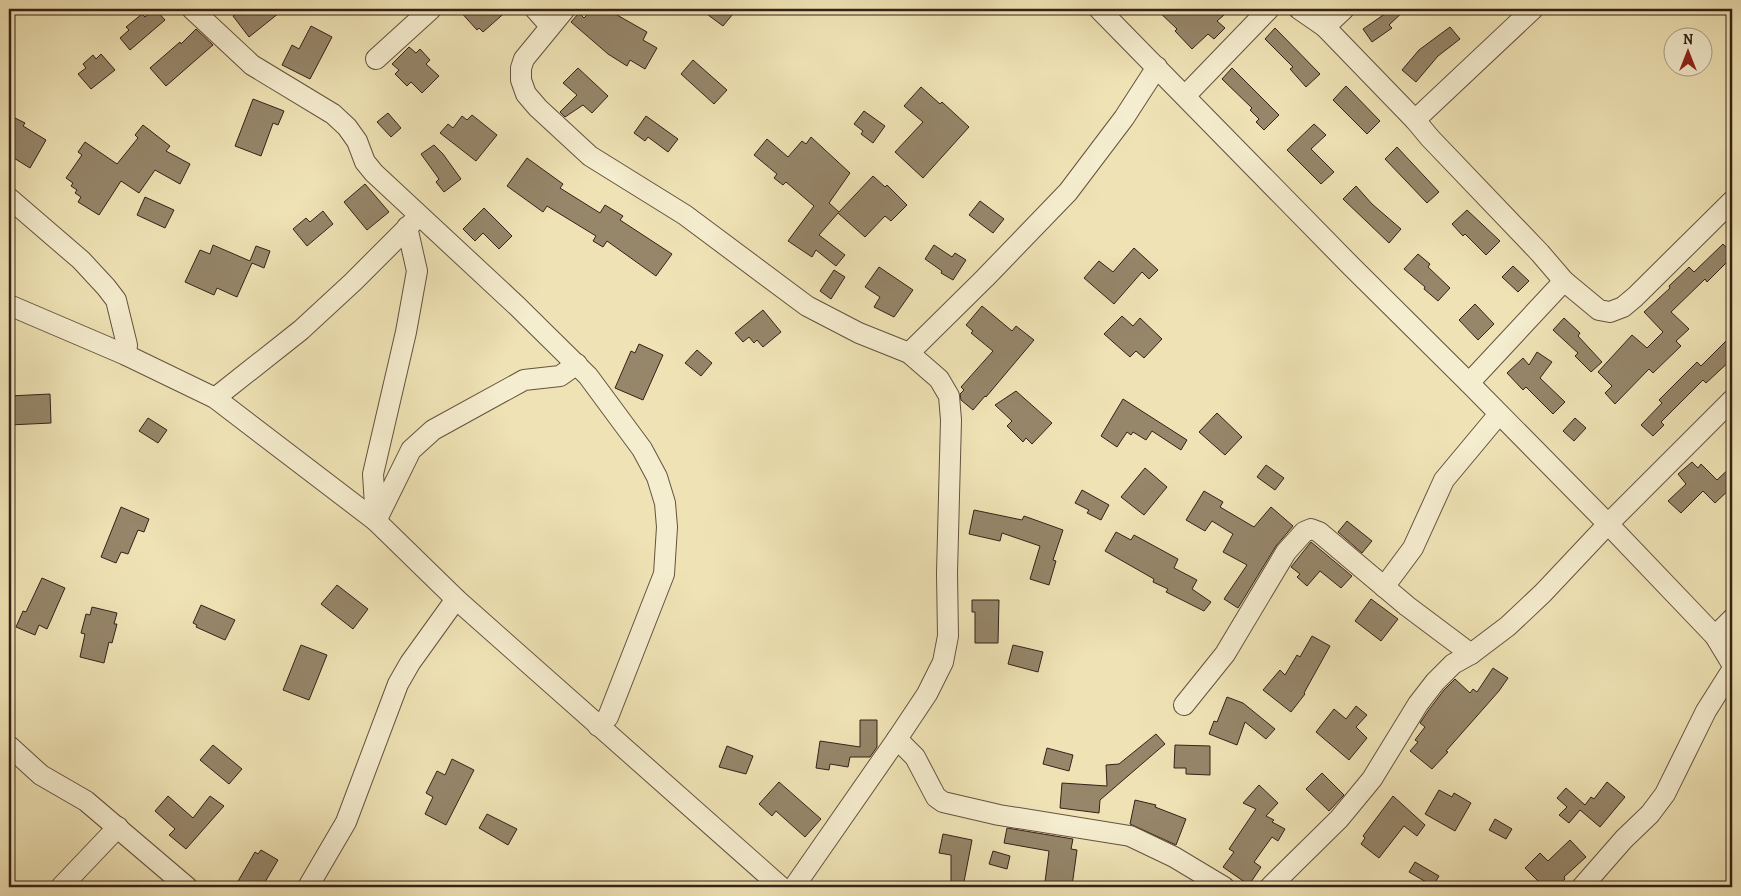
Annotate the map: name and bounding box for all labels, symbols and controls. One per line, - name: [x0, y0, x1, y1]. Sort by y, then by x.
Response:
- north arrow: [1664, 28, 1714, 78]
- text: N: [1683, 30, 1693, 49]

